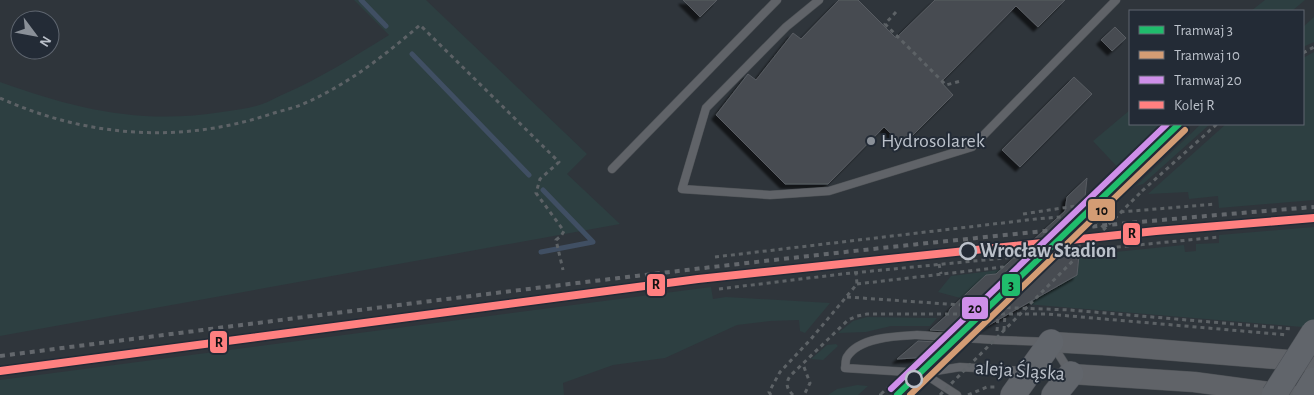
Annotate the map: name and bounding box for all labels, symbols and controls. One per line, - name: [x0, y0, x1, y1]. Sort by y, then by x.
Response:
- north arrow: [10, 10, 60, 60]
- legend: [1129, 10, 1304, 125]
- text: Tramwaj 3: [1174, 23, 1233, 38]
- text: N: [37, 34, 54, 49]
- text: Tramwaj 10: [1174, 48, 1240, 63]
- text: Tramwaj 20: [1174, 73, 1242, 88]
- text: Kolej R: [1174, 98, 1215, 113]
- place label: Hydrosolarek: [881, 131, 985, 151]
- marker: Hydrosolarek: [865, 135, 877, 147]
- line badge: 10: [1087, 198, 1116, 222]
- text: 10: [1096, 204, 1108, 218]
- line badge: R: [1122, 222, 1141, 246]
- text: R: [1128, 227, 1136, 241]
- place label: Wrocław Stadion: [980, 241, 1116, 261]
- marker: Wrocław Stadion: [959, 242, 977, 260]
- line badge: R: [646, 273, 666, 297]
- line badge: 3: [1001, 273, 1021, 297]
- text: R: [652, 278, 660, 292]
- text: 3: [1008, 279, 1014, 293]
- line badge: 20: [961, 296, 989, 320]
- text: 20: [968, 302, 982, 316]
- line badge: R: [209, 330, 228, 354]
- text: R: [215, 336, 223, 350]
- street label: aleja Śląska: [974, 357, 1066, 384]
- unlabelled marker: [905, 370, 923, 388]

